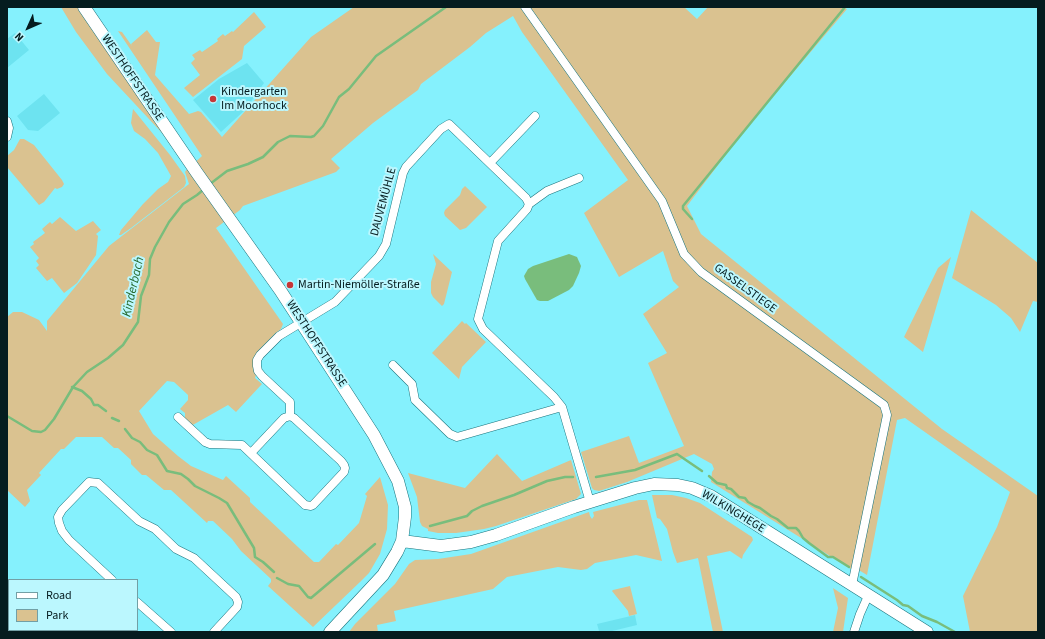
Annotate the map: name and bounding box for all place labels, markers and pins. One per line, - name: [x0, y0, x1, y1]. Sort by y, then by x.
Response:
- place label: Kindergarten Im Moorhock: [221, 85, 287, 113]
- marker: Kindergarten Im Moorhock: [208, 94, 218, 104]
- place label: Martin-Niemöller-Straße: [298, 278, 420, 292]
- marker: Martin-Niemöller-Straße: [285, 280, 295, 290]

